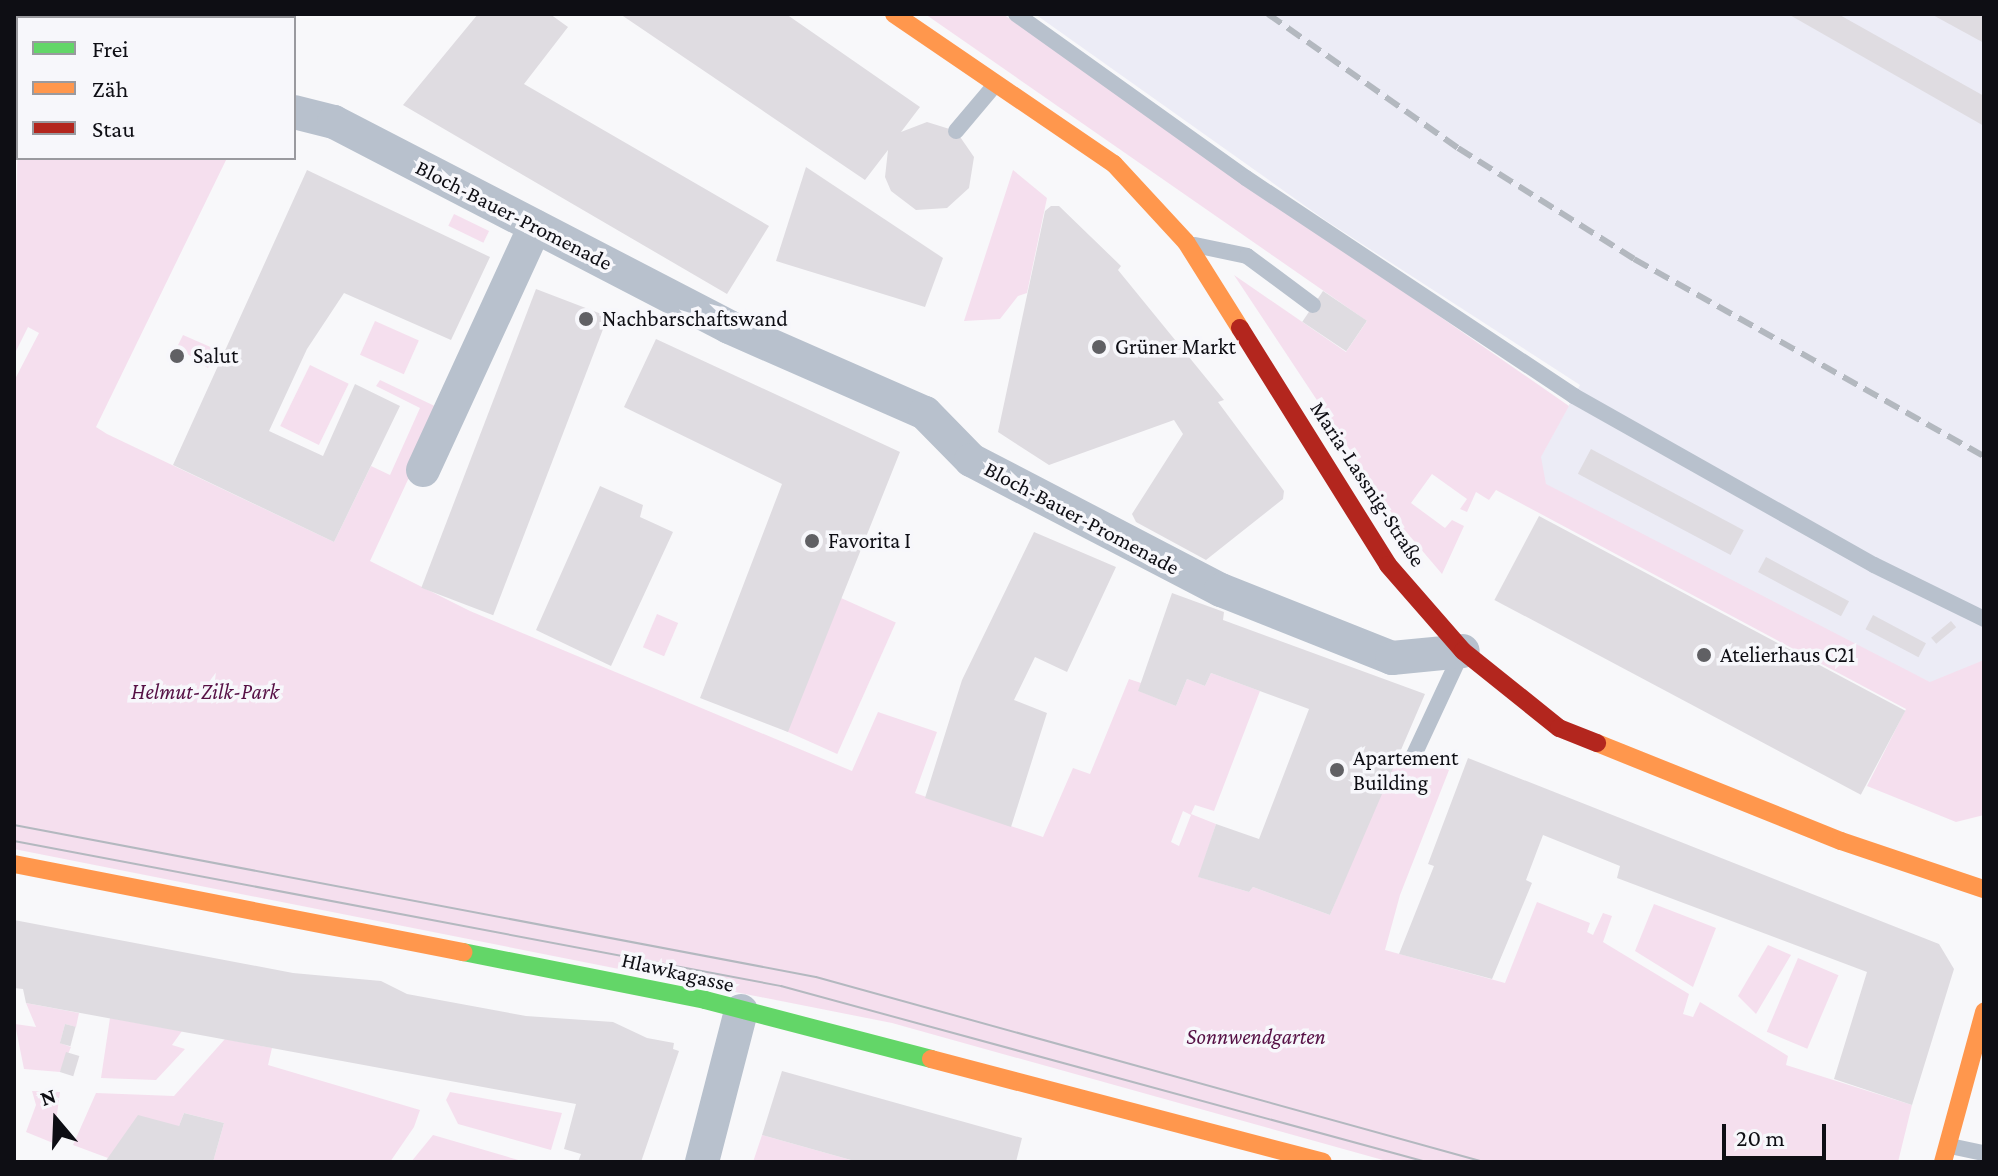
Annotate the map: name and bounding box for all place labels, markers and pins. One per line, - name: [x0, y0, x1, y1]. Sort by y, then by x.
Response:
- place label: Nachbarschaftswand: [602, 306, 788, 332]
- marker: Nachbarschaftswand: [577, 310, 595, 328]
- place label: Grüner Markt: [1115, 334, 1236, 360]
- marker: Grüner Markt: [1090, 338, 1108, 356]
- place label: Salut: [193, 343, 238, 369]
- marker: Salut: [168, 347, 186, 365]
- place label: Favorita I: [828, 528, 911, 554]
- marker: Favorita I: [803, 532, 821, 550]
- place label: Atelierhaus C21: [1720, 642, 1855, 668]
- marker: Atelierhaus C21: [1695, 646, 1713, 664]
- place label: Apartement Building: [1353, 744, 1458, 796]
- marker: Apartement Building: [1328, 761, 1346, 779]

